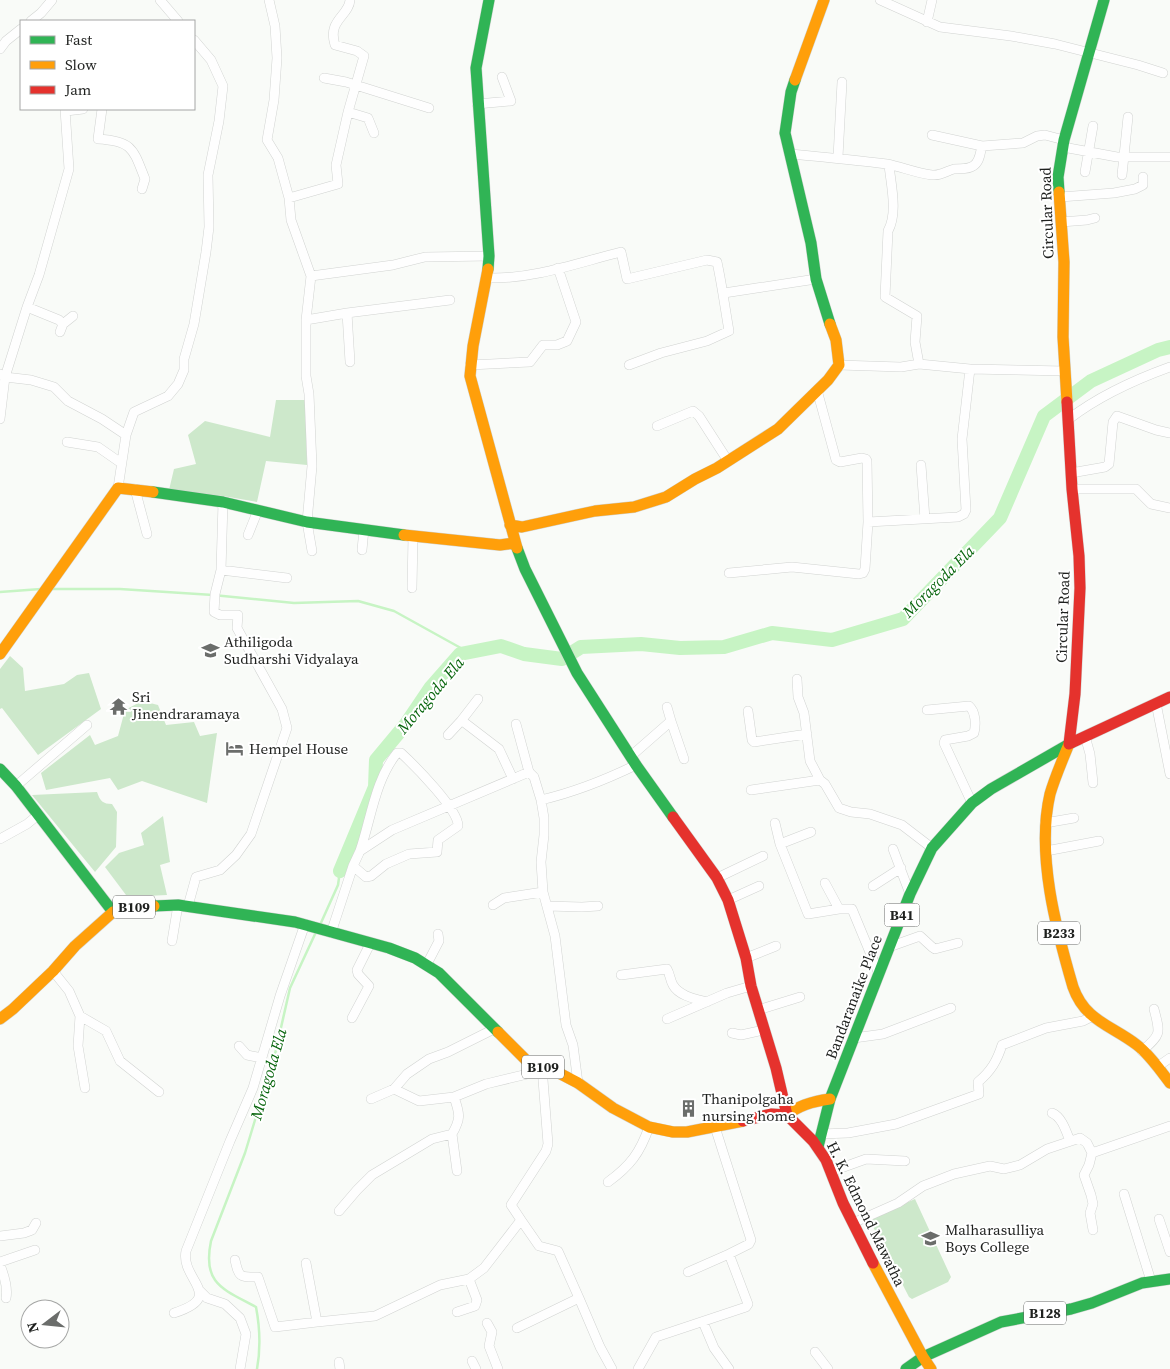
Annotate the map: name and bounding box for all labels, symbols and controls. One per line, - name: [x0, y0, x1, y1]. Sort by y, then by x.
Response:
- legend: [20, 20, 195, 110]
- text: Fast: [65, 29, 92, 50]
- text: Slow: [65, 54, 97, 75]
- text: Jam: [64, 79, 92, 100]
- street label: Circular Road: [1034, 166, 1059, 259]
- water label: Moragoda Ela: [896, 540, 979, 623]
- street label: Circular Road: [1050, 570, 1075, 663]
- place label: Athiligoda Sudharshi Vidyalaya: [224, 631, 359, 669]
- school or university icon: Athiligoda Sudharshi Vidyalaya: [200, 641, 220, 661]
- water label: Moragoda Ela: [391, 651, 469, 739]
- place label: Sri Jinendraramaya: [131, 686, 240, 724]
- temple icon: Sri Jinendraramaya: [108, 696, 128, 716]
- place label: Hempel House: [249, 738, 349, 759]
- hotel icon: Hempel House: [225, 739, 245, 759]
- road number: B109: [113, 896, 155, 919]
- road number: B41: [884, 904, 920, 926]
- road number: B233: [1038, 921, 1080, 944]
- street label: Bandaranaike Place: [820, 931, 887, 1062]
- water label: Moragoda Ela: [244, 1025, 292, 1123]
- road number: B109: [522, 1056, 564, 1078]
- place label: Thanipolgaha nursing home: [702, 1088, 796, 1126]
- building icon: Thanipolgaha nursing home: [678, 1098, 698, 1118]
- street label: H. K. Edmond Mawatha: [822, 1138, 911, 1290]
- place label: Malharasulliya Boys College: [945, 1219, 1045, 1257]
- school or university icon: Malharasulliya Boys College: [921, 1229, 941, 1249]
- north arrow: [20, 1299, 70, 1349]
- road number: B128: [1024, 1302, 1066, 1325]
- text: N: [21, 1320, 44, 1335]

